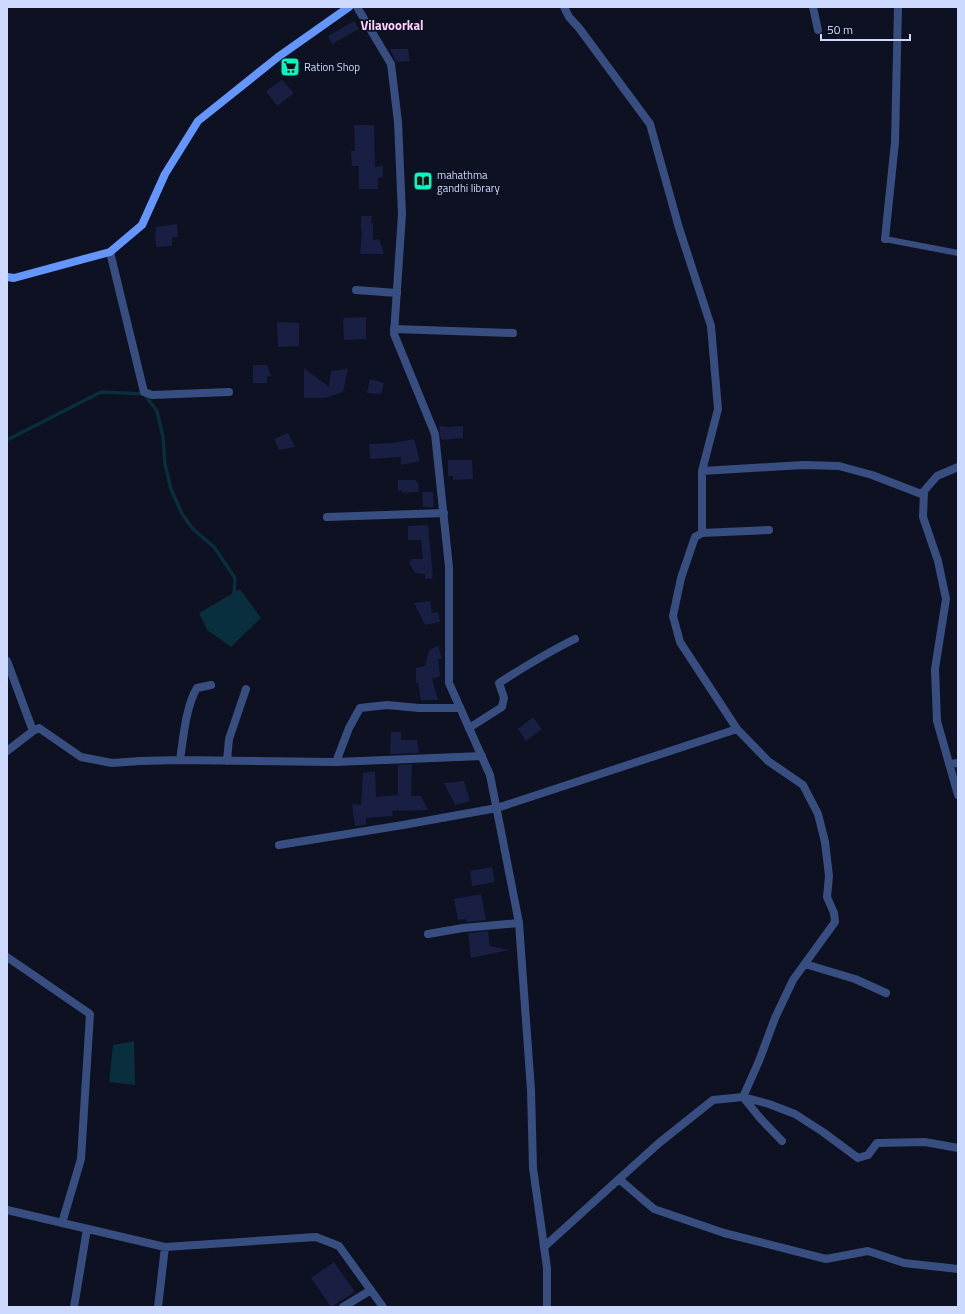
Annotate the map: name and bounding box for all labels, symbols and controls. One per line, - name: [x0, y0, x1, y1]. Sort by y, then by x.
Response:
- district label: Vilavoorkal: [360, 15, 424, 35]
- scale bar: [821, 16, 910, 42]
- text: 50 m: [827, 20, 853, 39]
- supermarket icon: Ration Shop: [279, 56, 301, 78]
- place label: Ration Shop: [304, 59, 360, 75]
- place label: mahathma gandhi library: [437, 167, 500, 196]
- library icon: mahathma gandhi library: [412, 170, 434, 192]

